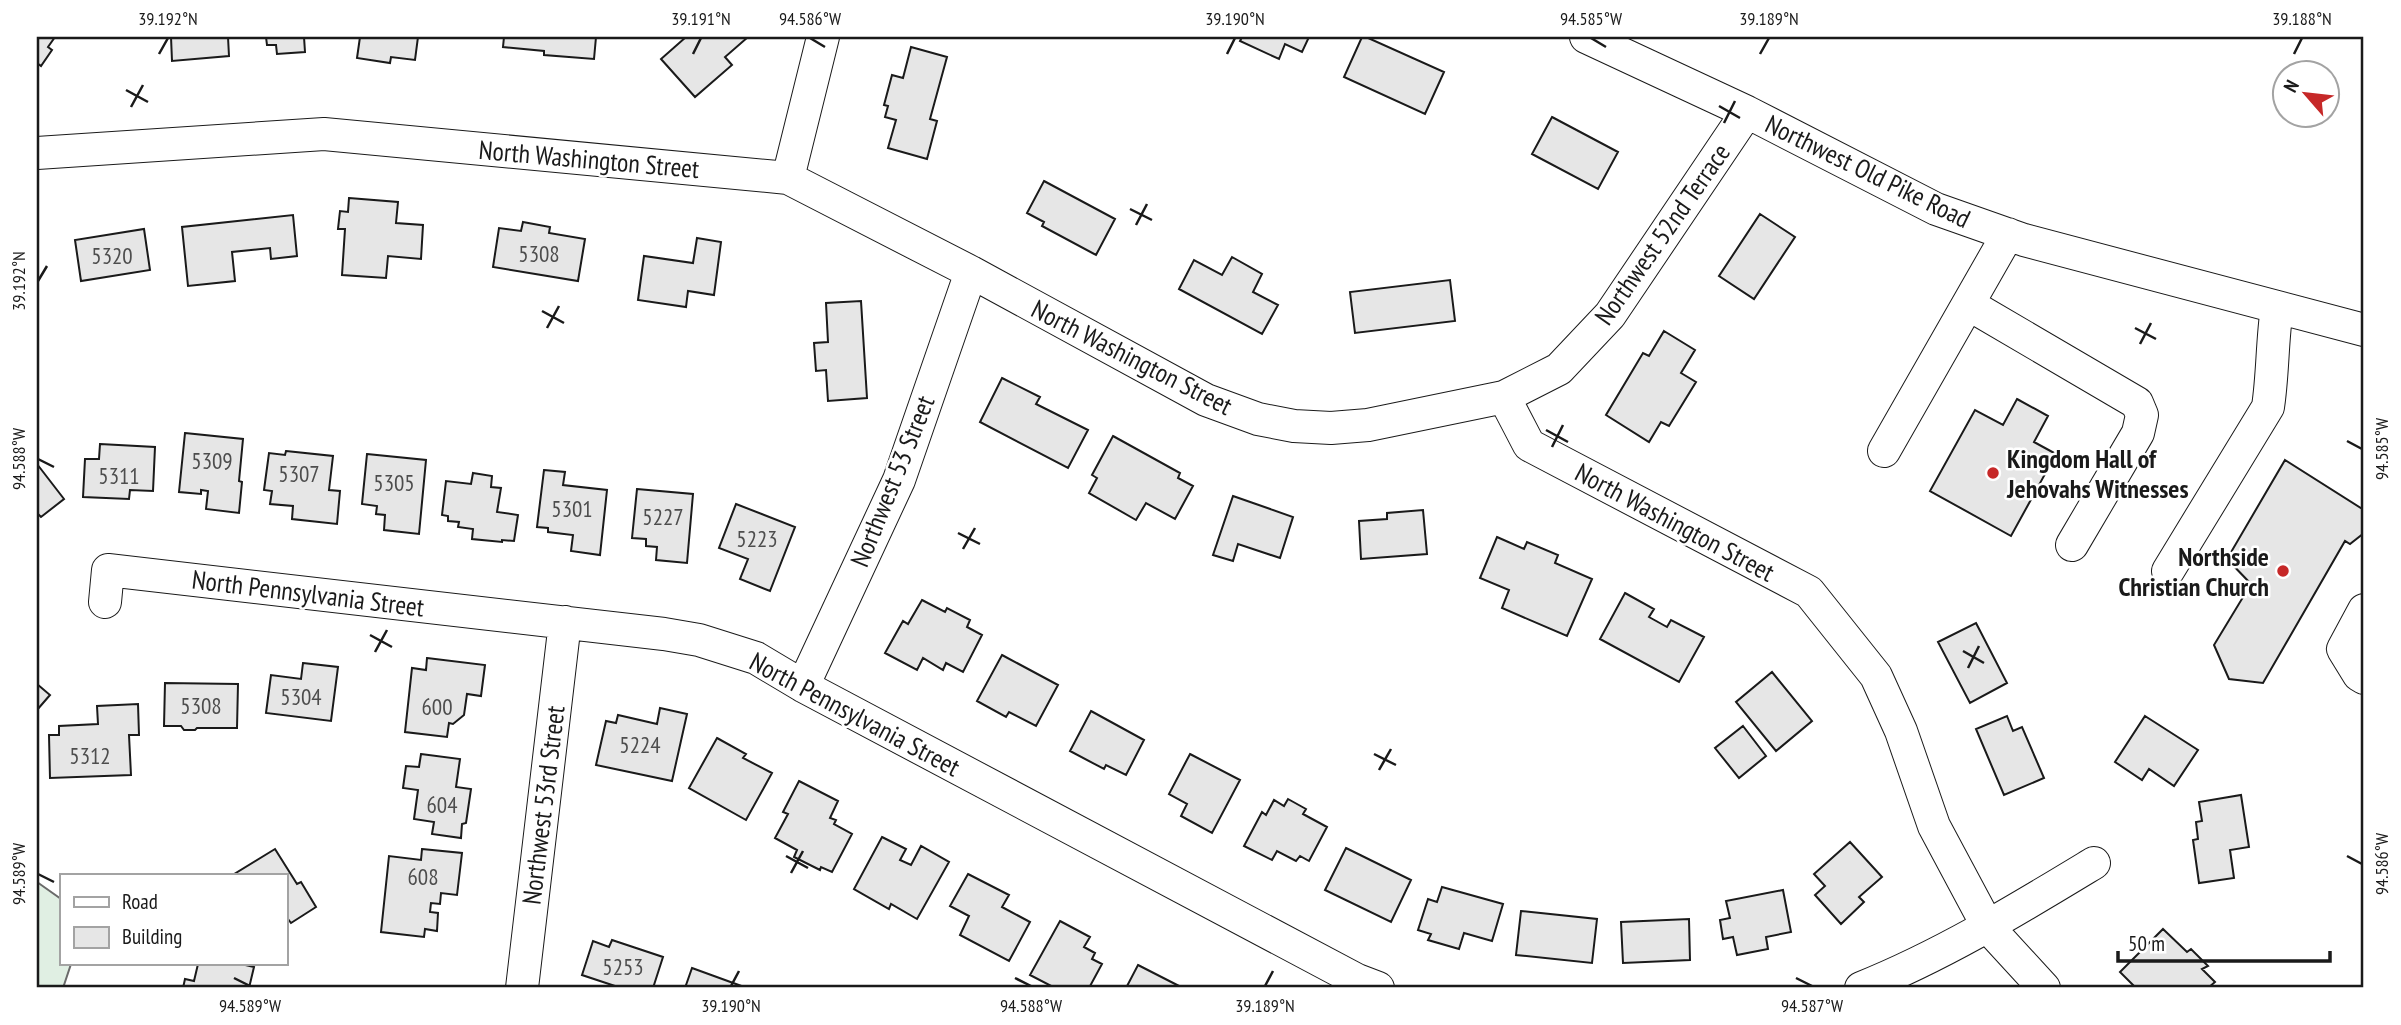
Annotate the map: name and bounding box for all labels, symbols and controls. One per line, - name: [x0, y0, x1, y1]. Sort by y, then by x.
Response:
- text: 39.192°N: [138, 7, 198, 30]
- text: 39.191°N: [671, 7, 731, 30]
- text: 94.586°W: [779, 7, 841, 30]
- text: 39.190°N: [1205, 7, 1265, 30]
- text: 94.585°W: [1560, 7, 1622, 30]
- text: 39.189°N: [1739, 7, 1799, 30]
- text: 39.188°N: [2272, 7, 2332, 30]
- north arrow: [2272, 60, 2342, 130]
- text: N: [2278, 76, 2304, 96]
- street label: Northwest Old Pike Road: [1760, 107, 1976, 235]
- street label: North Washington Street: [477, 133, 701, 185]
- street label: Northwest 52nd Terrace: [1587, 137, 1737, 331]
- house number: 5308: [518, 239, 560, 268]
- house number: 5320: [91, 241, 133, 270]
- text: 39.192°N: [7, 251, 30, 311]
- street label: North Washington Street: [1026, 292, 1238, 422]
- street label: Northwest 53 Street: [843, 391, 941, 571]
- text: 94.585°W: [2370, 418, 2393, 480]
- text: 94.588°W: [7, 428, 30, 490]
- place label: Kingdom Hall of Jehovahs Witnesses: [2006, 442, 2189, 505]
- house number: 5309: [191, 446, 233, 475]
- street label: North Washington Street: [1570, 456, 1780, 588]
- house number: 5307: [278, 459, 320, 488]
- house number: 5311: [98, 461, 140, 490]
- marker: Kingdom Hall of Jehovahs Witnesses: [1985, 465, 2001, 481]
- house number: 5305: [373, 468, 415, 497]
- house number: 5301: [551, 494, 593, 523]
- house number: 5227: [642, 502, 684, 531]
- house number: 5223: [736, 524, 778, 553]
- place label: Northside Christian Church: [2118, 540, 2269, 603]
- street label: North Pennsylvania Street: [190, 562, 426, 624]
- marker: Northside Christian Church: [2275, 563, 2291, 579]
- street label: North Pennsylvania Street: [744, 645, 966, 783]
- house number: 5304: [280, 682, 322, 711]
- house number: 5308: [180, 691, 222, 720]
- house number: 600: [421, 692, 453, 721]
- street label: Northwest 53rd Street: [514, 704, 572, 906]
- house number: 5224: [619, 730, 661, 759]
- house number: 5312: [69, 741, 111, 770]
- house number: 604: [426, 790, 458, 819]
- text: 94.586°W: [2370, 833, 2393, 895]
- text: 94.589°W: [7, 843, 30, 905]
- house number: 608: [407, 862, 439, 891]
- legend: [60, 874, 287, 965]
- text: Road: [122, 888, 158, 915]
- scale bar: [2118, 920, 2329, 964]
- text: Building: [122, 923, 182, 950]
- text: 50 m: [2128, 930, 2165, 957]
- house number: 5253: [602, 952, 644, 981]
- text: 94.589°W: [219, 994, 281, 1017]
- text: 39.190°N: [701, 994, 761, 1017]
- text: 94.588°W: [1000, 994, 1062, 1017]
- text: 39.189°N: [1235, 994, 1295, 1017]
- text: 94.587°W: [1781, 994, 1843, 1017]

